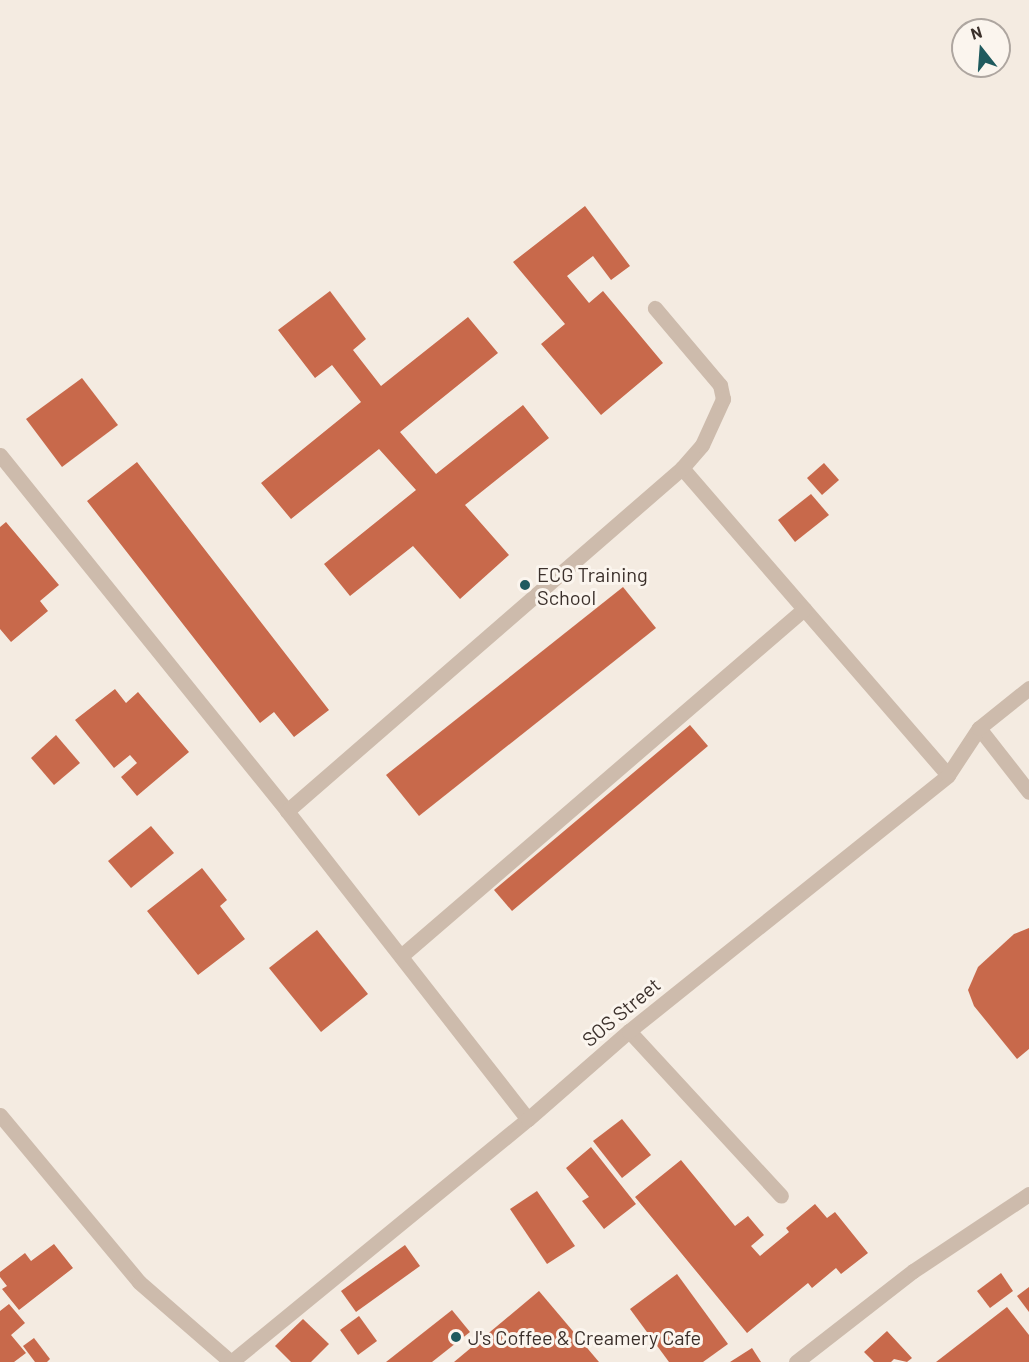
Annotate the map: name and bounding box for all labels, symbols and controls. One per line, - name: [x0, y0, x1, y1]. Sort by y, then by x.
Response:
- north arrow: [951, 18, 1011, 78]
- text: N: [968, 22, 984, 43]
- place label: ECG Training School: [537, 562, 648, 609]
- marker: ECG Training School: [518, 578, 532, 592]
- street label: SOS Street: [577, 972, 665, 1052]
- place label: J's Coffee & Creamery Cafe: [468, 1325, 701, 1349]
- marker: J's Coffee & Creamery Cafe: [449, 1330, 463, 1344]

